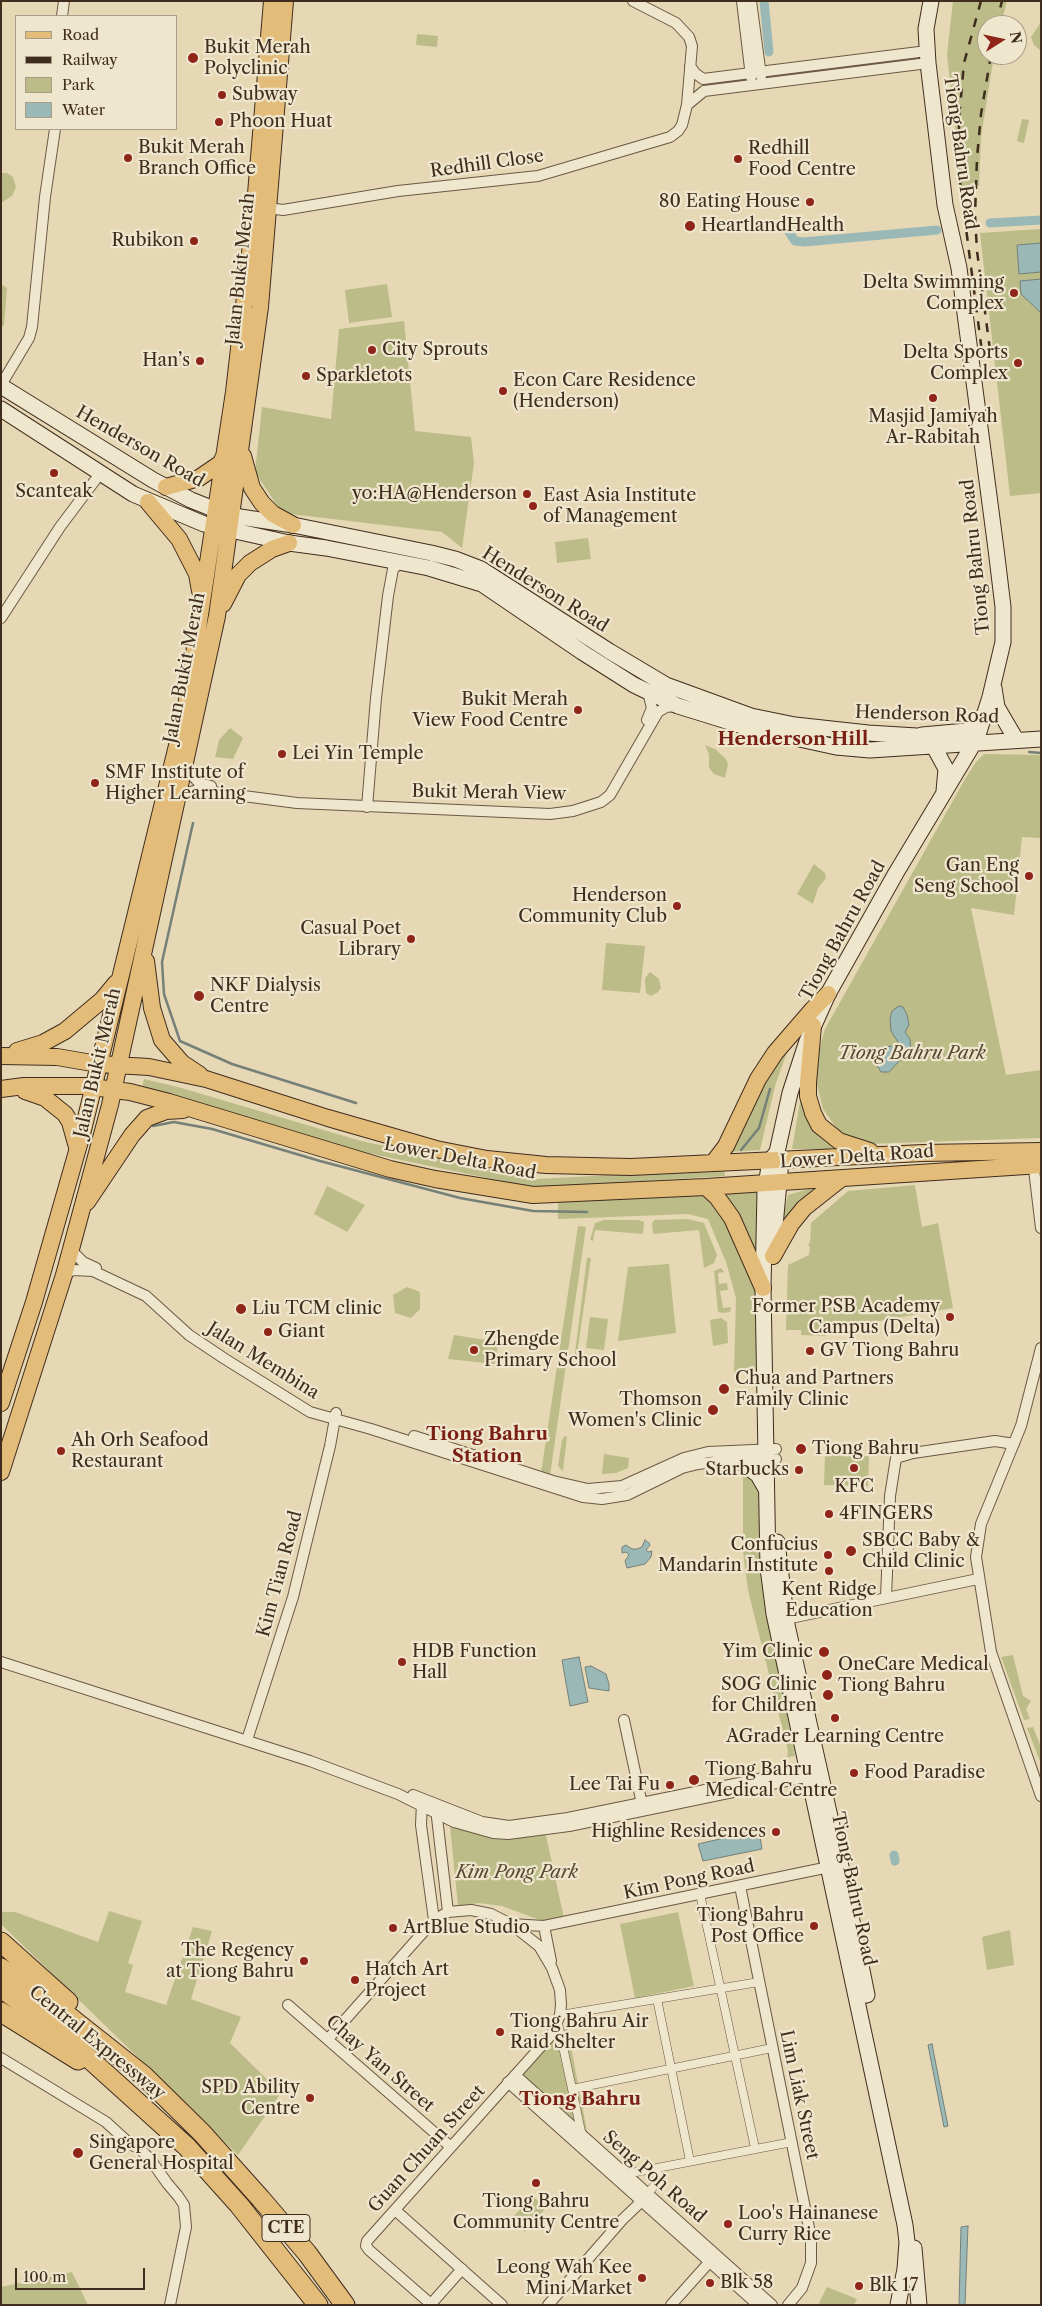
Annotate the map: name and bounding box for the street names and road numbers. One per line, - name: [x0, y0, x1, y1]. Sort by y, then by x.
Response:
- street label: Tiong Bahru Road: [938, 73, 982, 231]
- street label: Redhill Close: [429, 145, 545, 183]
- street label: Jalan Bukit Merah: [222, 192, 260, 346]
- street label: Henderson Road: [72, 402, 208, 492]
- street label: Tiong Bahru Road: [957, 478, 995, 636]
- street label: Henderson Road: [478, 543, 612, 637]
- street label: Jalan Bukit Merah: [160, 591, 210, 745]
- street label: Henderson Road: [854, 702, 1000, 728]
- street label: Bukit Merah View: [411, 781, 567, 805]
- street label: Tiong Bahru Road: [796, 857, 890, 1005]
- street label: Jalan Bukit Merah: [70, 986, 126, 1140]
- street label: Lower Delta Road: [382, 1134, 538, 1184]
- street label: Lower Delta Road: [779, 1141, 935, 1173]
- street label: Jalan Membina: [203, 1318, 323, 1404]
- street label: Kim Tian Road: [253, 1509, 307, 1639]
- street label: Tiong Bahru Road: [826, 1810, 880, 1968]
- street label: Kim Pong Road: [621, 1856, 757, 1904]
- street label: Central Expressway: [24, 1981, 170, 2105]
- street label: Chay Yan Street: [321, 2011, 439, 2117]
- street label: Lim Liak Street: [775, 2028, 823, 2162]
- street label: Guan Chuan Street: [364, 2081, 490, 2217]
- street label: Seng Poh Road: [598, 2126, 710, 2228]
- road number: CTE: [262, 2214, 310, 2242]

